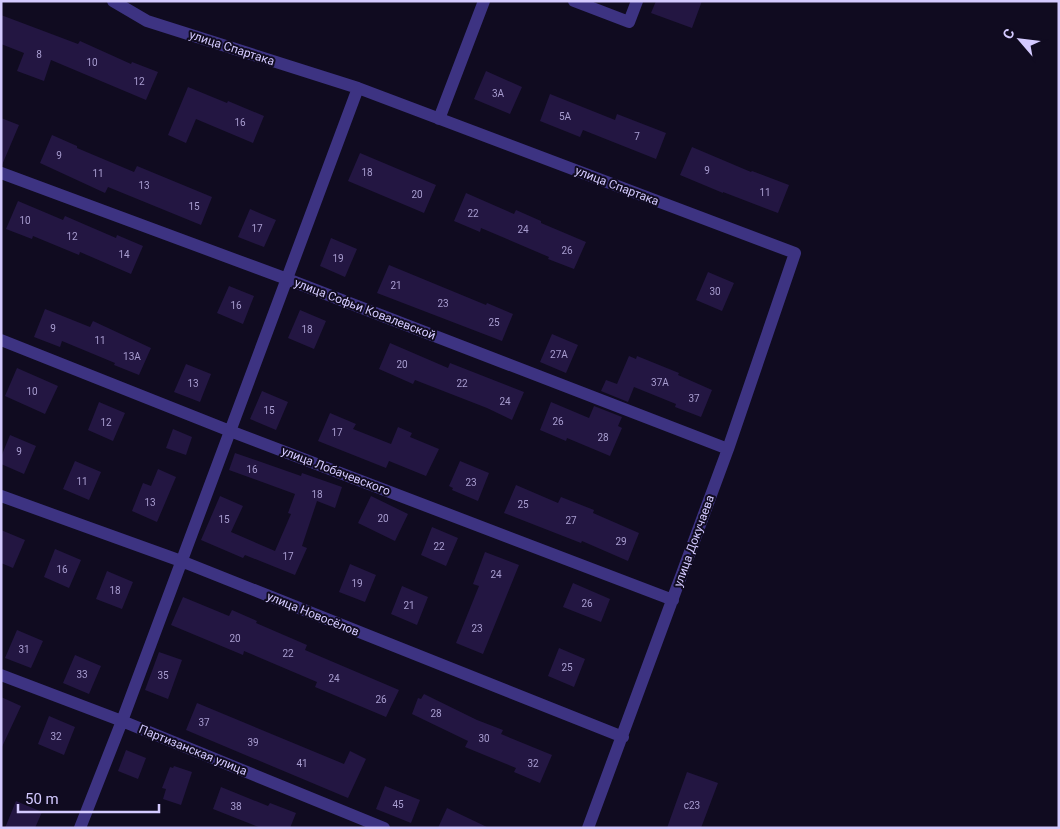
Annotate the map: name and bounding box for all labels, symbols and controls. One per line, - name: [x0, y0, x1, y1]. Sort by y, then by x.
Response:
- north arrow: [995, 15, 1045, 65]
- text: С: [999, 26, 1018, 42]
- street label: улица Спартака: [188, 28, 276, 68]
- house number: 8: [36, 49, 42, 60]
- house number: 10: [86, 57, 98, 68]
- house number: 12: [133, 76, 145, 87]
- house number: 3А: [492, 88, 505, 99]
- house number: 5А: [559, 111, 572, 122]
- house number: 16: [234, 117, 246, 128]
- house number: 7: [634, 131, 640, 142]
- house number: 9: [56, 150, 62, 161]
- street label: улица Спартака: [573, 164, 661, 208]
- house number: 9: [704, 165, 710, 176]
- house number: 18: [361, 167, 373, 178]
- house number: 11: [92, 168, 104, 179]
- house number: 13: [138, 180, 150, 191]
- house number: 11: [759, 187, 771, 198]
- house number: 20: [411, 189, 423, 200]
- house number: 15: [188, 201, 200, 212]
- house number: 22: [467, 208, 479, 219]
- house number: 10: [19, 215, 31, 226]
- house number: 17: [251, 223, 263, 234]
- house number: 24: [517, 224, 529, 235]
- house number: 12: [66, 231, 78, 242]
- house number: 26: [561, 245, 573, 256]
- house number: 14: [118, 249, 130, 260]
- house number: 19: [332, 253, 344, 264]
- street label: улица Софьи Ковалевской: [292, 276, 438, 342]
- house number: 21: [390, 280, 402, 291]
- house number: 30: [709, 286, 721, 297]
- house number: 23: [437, 298, 449, 309]
- house number: 16: [230, 300, 242, 311]
- house number: 25: [488, 317, 500, 328]
- house number: 9: [50, 323, 56, 334]
- house number: 18: [301, 324, 313, 335]
- house number: 11: [94, 335, 106, 346]
- house number: 27А: [550, 349, 568, 360]
- house number: 13А: [123, 351, 141, 362]
- house number: 20: [396, 359, 408, 370]
- house number: 37А: [651, 377, 669, 388]
- house number: 13: [187, 378, 199, 389]
- house number: 22: [456, 378, 468, 389]
- house number: 10: [26, 386, 38, 397]
- house number: 37: [688, 393, 700, 404]
- house number: 24: [499, 396, 511, 407]
- house number: 15: [263, 405, 275, 416]
- house number: 26: [552, 416, 564, 427]
- house number: 12: [100, 417, 112, 428]
- house number: 17: [331, 427, 343, 438]
- house number: 28: [597, 432, 609, 443]
- street label: улица Лобачевского: [280, 444, 393, 498]
- house number: 9: [16, 446, 22, 457]
- house number: 16: [246, 464, 258, 475]
- house number: 11: [76, 476, 88, 487]
- house number: 23: [465, 477, 477, 488]
- house number: 18: [311, 489, 323, 500]
- street label: улица Докучаева: [671, 493, 717, 589]
- house number: 13: [144, 497, 156, 508]
- house number: 25: [517, 499, 529, 510]
- house number: 20: [377, 513, 389, 524]
- house number: 15: [218, 514, 230, 525]
- house number: 27: [565, 515, 577, 526]
- house number: 29: [615, 536, 627, 547]
- house number: 22: [433, 541, 445, 552]
- house number: 17: [282, 551, 294, 562]
- house number: 16: [56, 564, 68, 575]
- house number: 24: [490, 569, 502, 580]
- house number: 19: [351, 578, 363, 589]
- house number: 18: [109, 585, 121, 596]
- street label: улица Новосёлов: [265, 589, 361, 639]
- house number: 26: [581, 598, 593, 609]
- house number: 21: [403, 600, 415, 611]
- house number: 23: [471, 623, 483, 634]
- house number: 20: [229, 633, 241, 644]
- house number: 31: [18, 644, 30, 655]
- house number: 22: [282, 648, 294, 659]
- house number: 25: [561, 662, 573, 673]
- house number: 33: [76, 669, 88, 680]
- house number: 35: [157, 670, 169, 681]
- house number: 24: [328, 673, 340, 684]
- house number: 26: [375, 694, 387, 705]
- house number: 28: [430, 708, 442, 719]
- house number: 37: [198, 717, 210, 728]
- street label: Партизанская улица: [137, 722, 249, 778]
- house number: 32: [50, 731, 62, 742]
- house number: 30: [478, 733, 490, 744]
- house number: 39: [247, 737, 259, 748]
- house number: 41: [296, 758, 308, 769]
- house number: 32: [527, 758, 539, 769]
- scale bar: [18, 782, 159, 814]
- text: 50 m: [25, 790, 59, 808]
- house number: 45: [392, 799, 404, 810]
- house number: с23: [684, 800, 700, 811]
- house number: 38: [230, 801, 242, 812]

